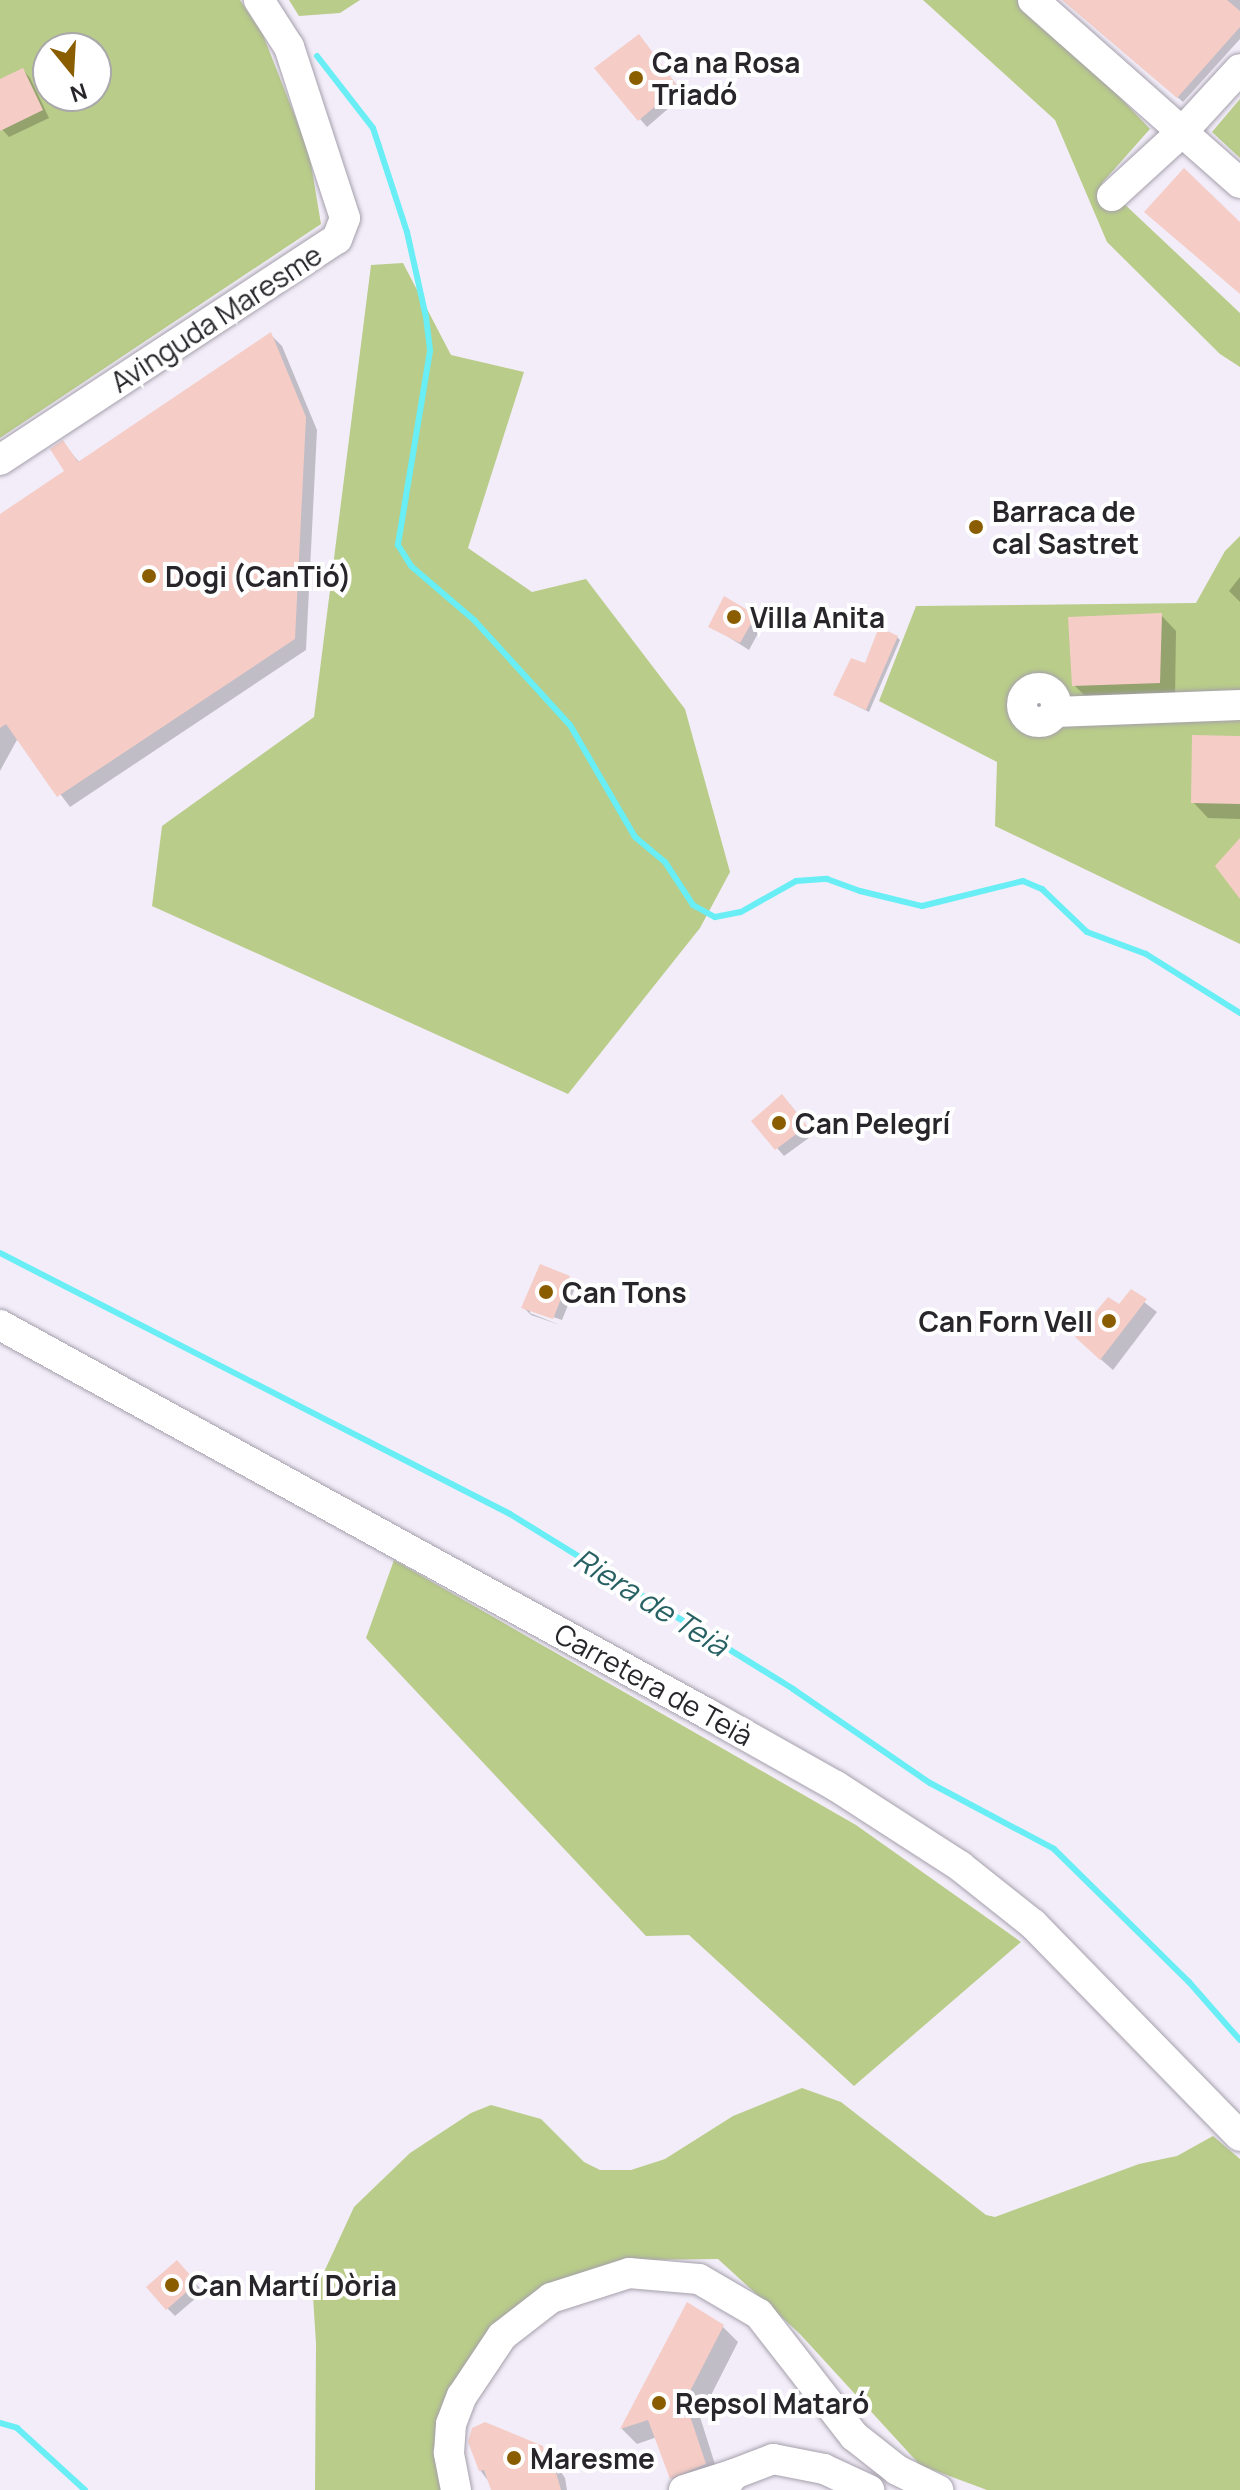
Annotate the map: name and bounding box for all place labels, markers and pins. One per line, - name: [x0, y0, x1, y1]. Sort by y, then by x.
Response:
- place label: Ca na Rosa Triadó: [652, 45, 800, 111]
- marker: Ca na Rosa Triadó: [627, 69, 645, 87]
- place label: Barraca de cal Sastret: [992, 494, 1139, 560]
- marker: Barraca de cal Sastret: [967, 518, 985, 536]
- place label: Dogi (CanTió): [165, 559, 351, 593]
- marker: Dogi (CanTió): [140, 567, 158, 585]
- place label: Villa Anita: [750, 600, 885, 634]
- marker: Villa Anita: [725, 608, 743, 626]
- place label: Can Pelegrí: [795, 1106, 950, 1140]
- marker: Can Pelegrí: [770, 1114, 788, 1132]
- place label: Can Tons: [562, 1275, 687, 1309]
- marker: Can Tons: [537, 1283, 555, 1301]
- place label: Can Forn Vell: [918, 1304, 1093, 1338]
- marker: Can Forn Vell: [1100, 1312, 1118, 1330]
- place label: Can Martí Dòria: [188, 2268, 397, 2302]
- marker: Can Martí Dòria: [163, 2276, 181, 2294]
- place label: Repsol Mataró: [675, 2386, 869, 2420]
- marker: Repsol Mataró: [650, 2394, 668, 2412]
- place label: Maresme: [530, 2441, 655, 2475]
- marker: Maresme: [505, 2449, 523, 2467]

